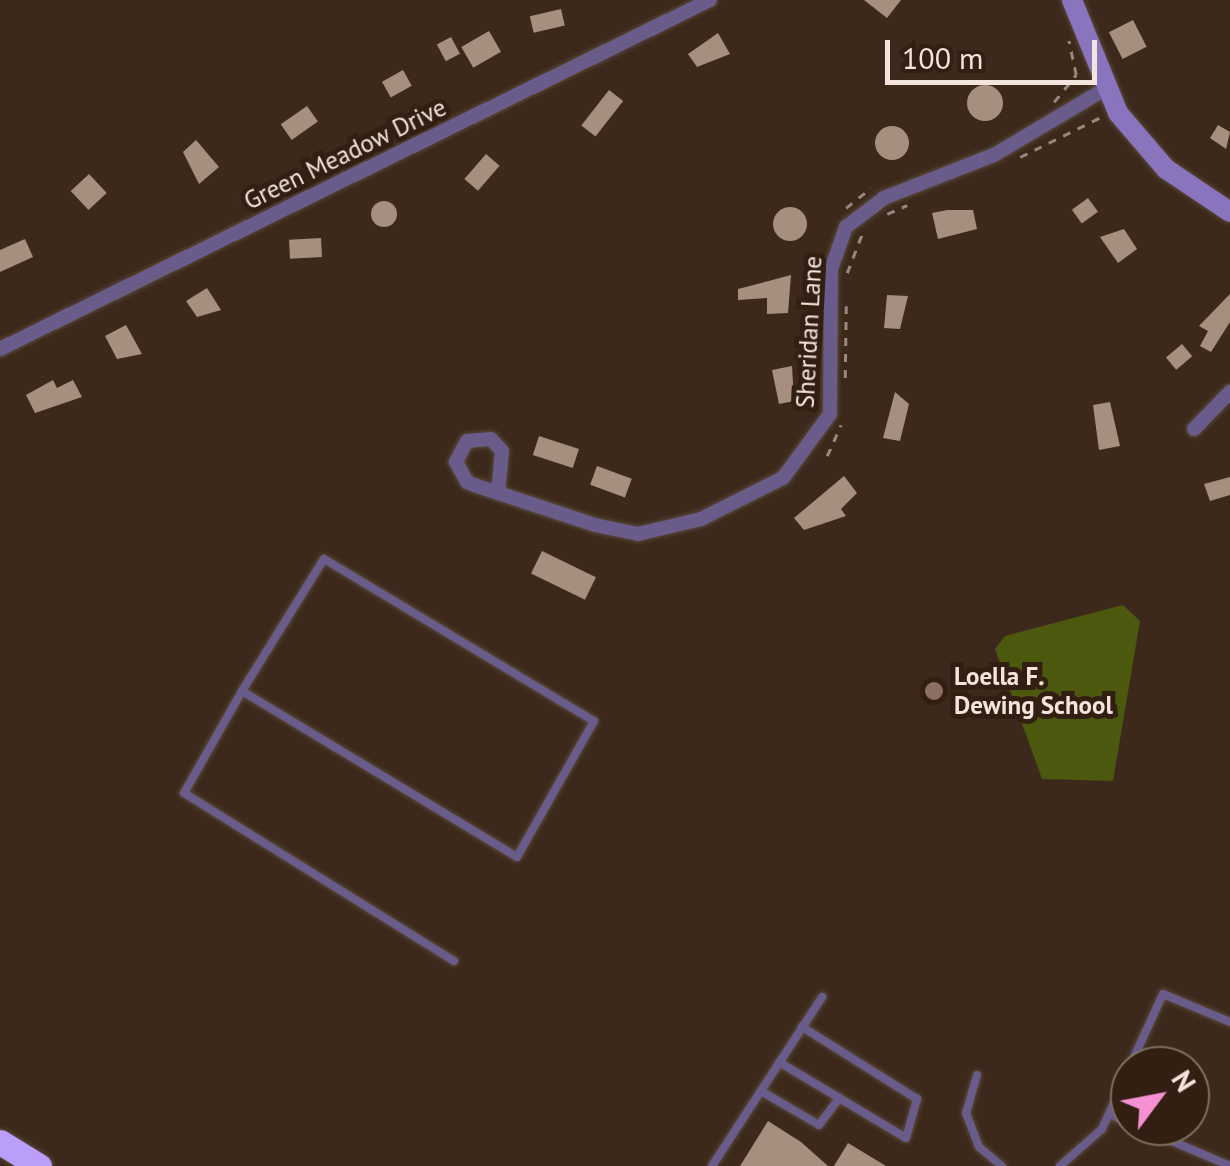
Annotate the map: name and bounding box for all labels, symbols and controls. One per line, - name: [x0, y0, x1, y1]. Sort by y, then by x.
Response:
- scale bar: [890, 20, 1102, 82]
- text: 100 m: [902, 38, 983, 77]
- street label: Green Meadow Drive: [239, 92, 451, 216]
- street label: Sheridan Lane: [790, 255, 828, 409]
- place label: Loella F. Dewing School: [954, 662, 1113, 721]
- marker: Loella F. Dewing School: [923, 680, 945, 702]
- north arrow: [1110, 1046, 1210, 1146]
- text: N: [1164, 1063, 1205, 1099]

